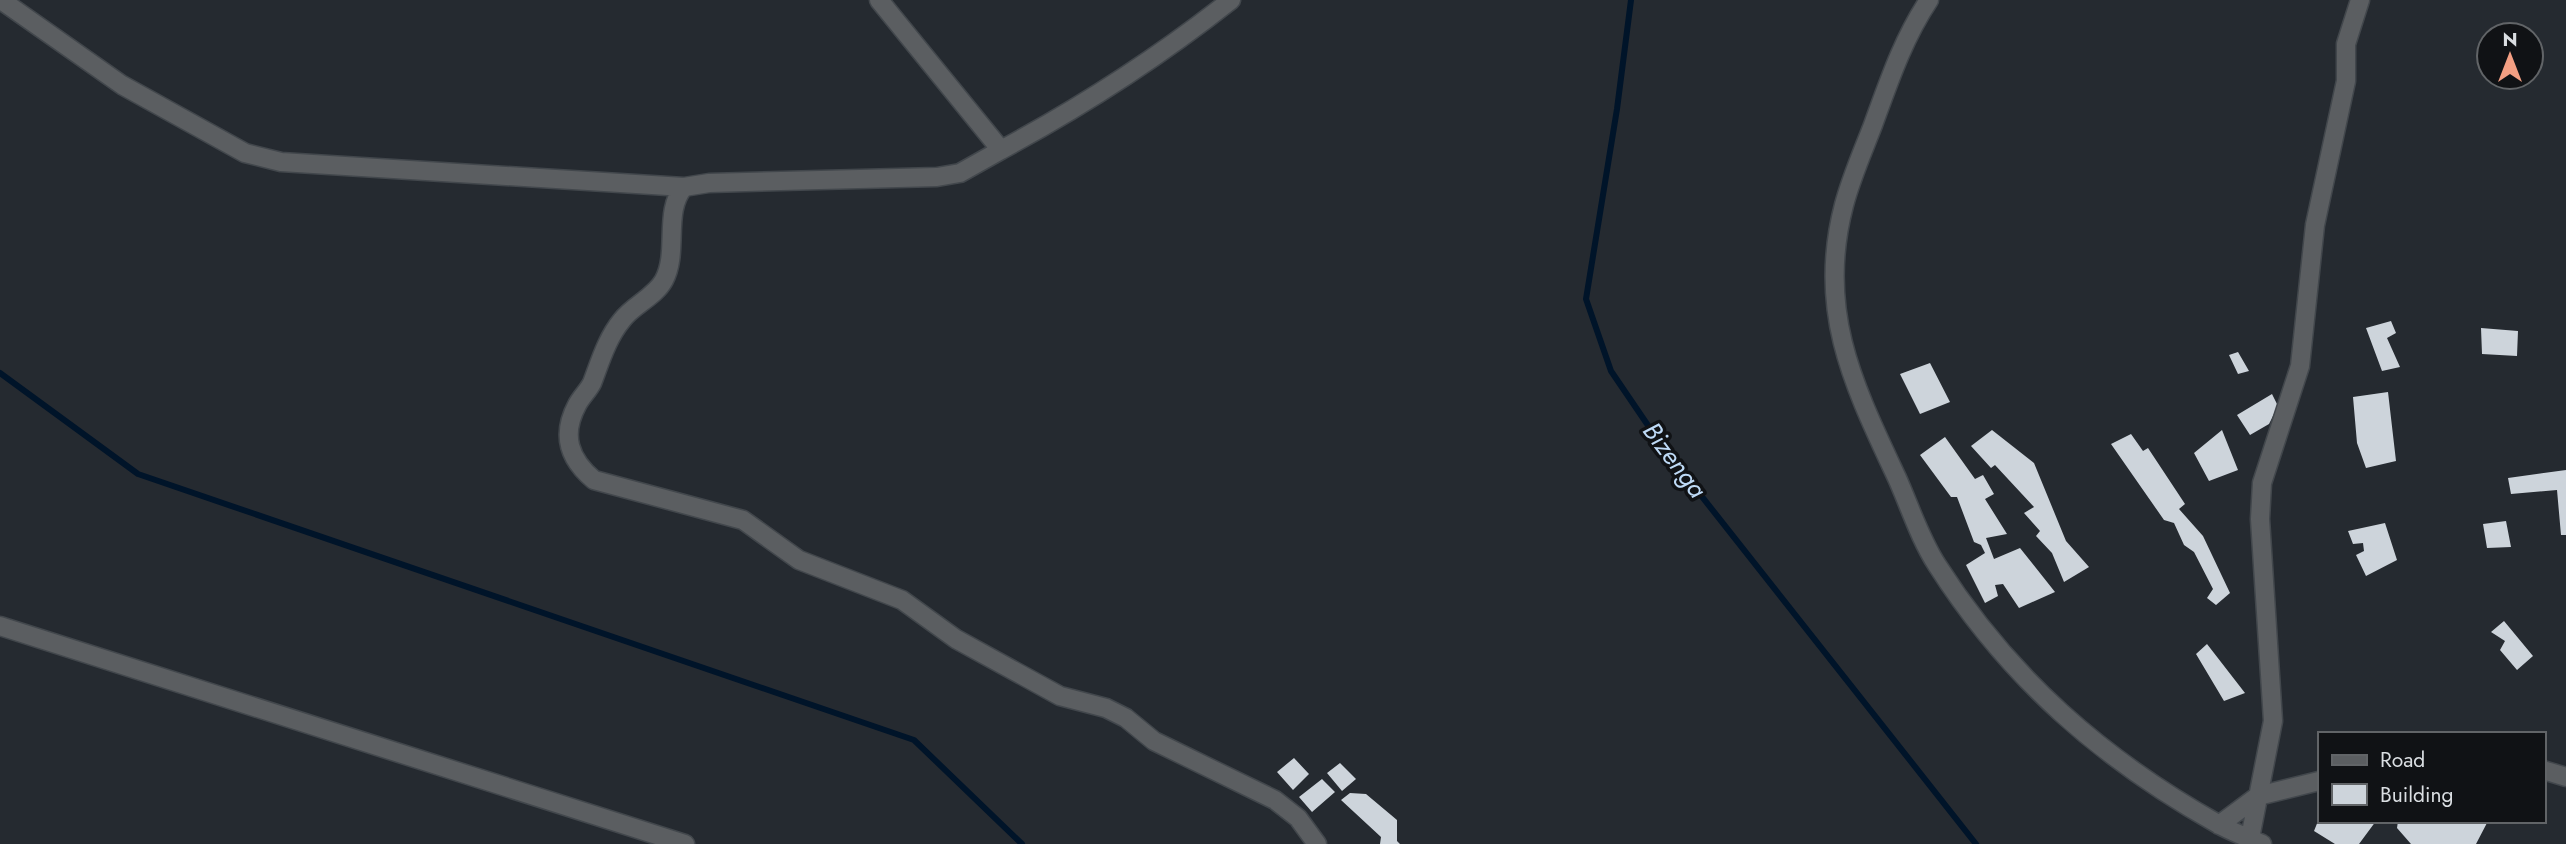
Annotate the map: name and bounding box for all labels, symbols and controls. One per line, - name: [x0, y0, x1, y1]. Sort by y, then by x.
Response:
- north arrow: [2475, 21, 2545, 91]
- text: N: [2502, 26, 2518, 53]
- water label: Bizenga: [1634, 414, 1717, 507]
- legend: [2318, 732, 2545, 823]
- text: Road: [2380, 745, 2425, 775]
- text: Building: [2380, 780, 2453, 810]

